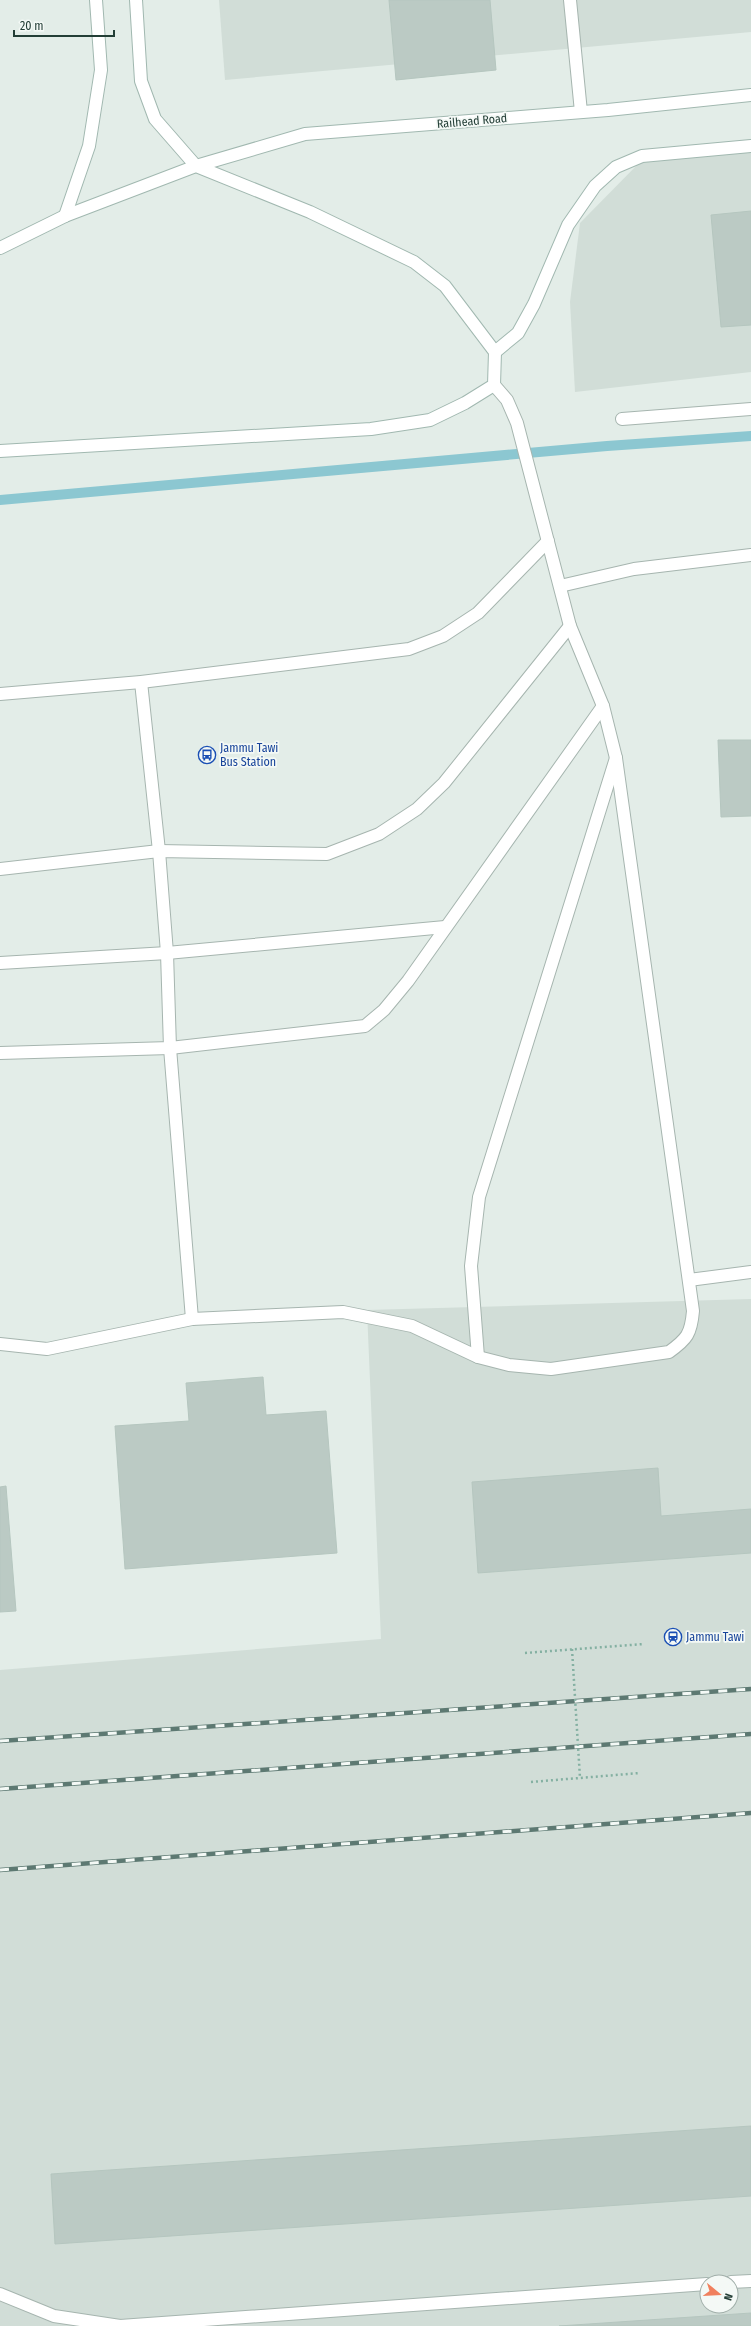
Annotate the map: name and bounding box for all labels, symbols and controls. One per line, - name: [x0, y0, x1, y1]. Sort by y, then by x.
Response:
- scale bar: [14, 12, 114, 38]
- text: 20 m: [20, 19, 44, 33]
- street label: Railhead Road: [436, 111, 508, 131]
- place label: Jammu Tawi Bus Station: [220, 741, 278, 769]
- bus stop icon: Jammu Tawi Bus Station: [197, 745, 217, 765]
- station icon: Jammu Tawi: [663, 1627, 683, 1647]
- place label: Jammu Tawi: [686, 1630, 744, 1644]
- north arrow: [699, 2274, 739, 2314]
- text: N: [721, 2292, 735, 2302]

